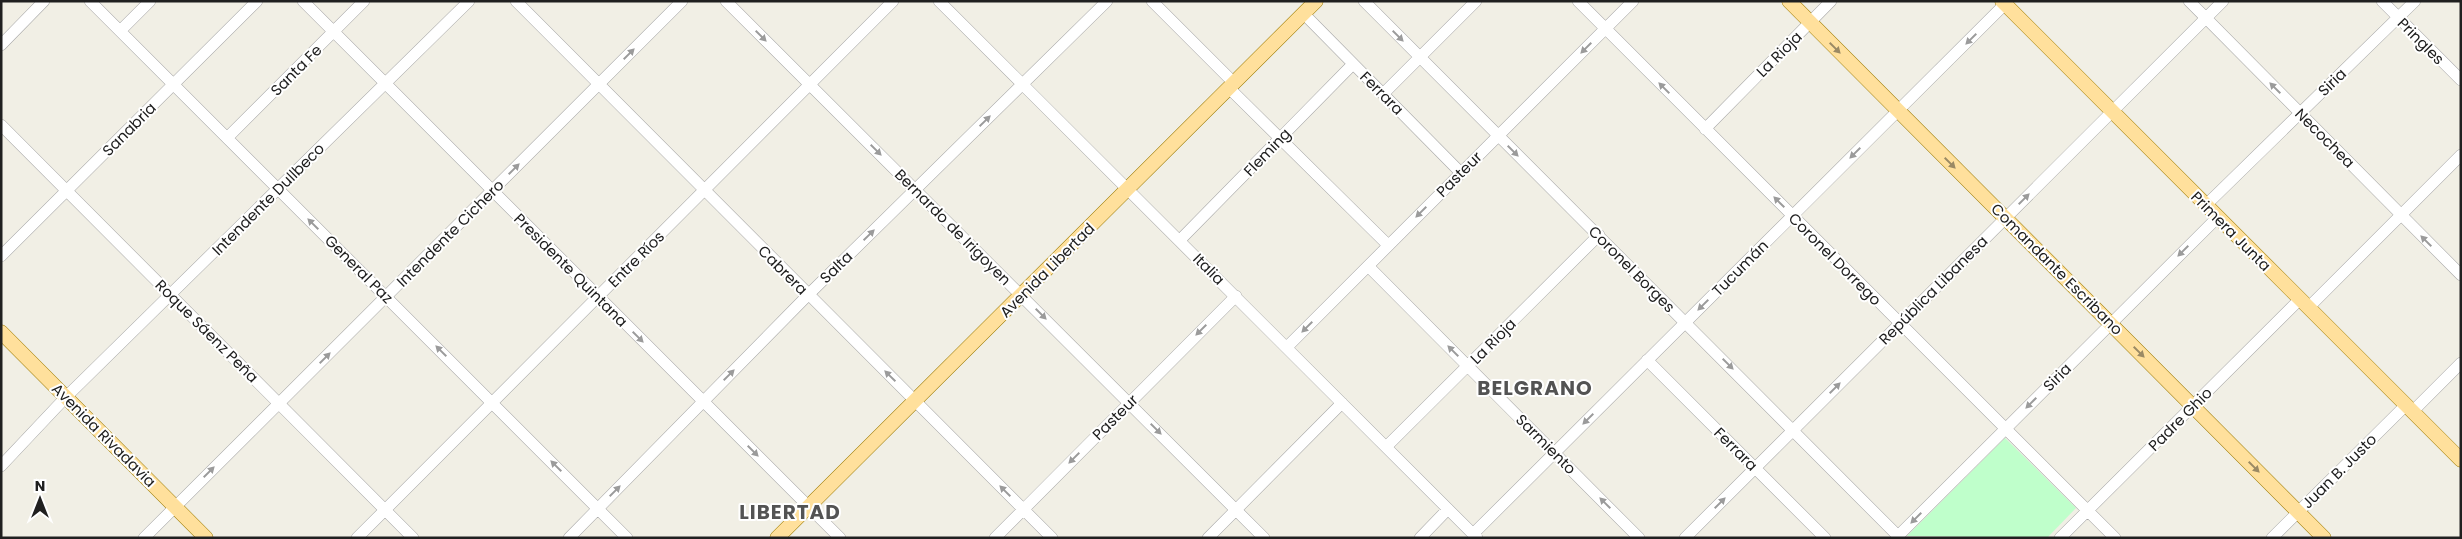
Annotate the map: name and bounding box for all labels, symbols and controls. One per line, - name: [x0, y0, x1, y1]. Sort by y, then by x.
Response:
- street label: Pringles: [2393, 13, 2449, 69]
- street label: La Rioja: [1751, 26, 1807, 82]
- one-way arrow: [755, 29, 767, 41]
- one-way arrow: [1392, 30, 1404, 42]
- one-way arrow: [1965, 33, 1977, 45]
- street label: Santa Fe: [266, 40, 326, 100]
- one-way arrow: [1580, 42, 1592, 54]
- one-way arrow: [1829, 42, 1841, 54]
- one-way arrow: [623, 48, 635, 60]
- street label: Siria: [2313, 63, 2351, 101]
- street label: Ferrara: [1356, 67, 1408, 119]
- one-way arrow: [1658, 82, 1670, 94]
- one-way arrow: [2269, 82, 2281, 94]
- street label: Sanabria: [97, 97, 161, 161]
- street label: Necochea: [2290, 103, 2360, 173]
- one-way arrow: [978, 115, 990, 127]
- street label: Fleming: [1239, 123, 1295, 181]
- street label: Intendente Dullbeco: [207, 138, 329, 260]
- one-way arrow: [870, 144, 882, 156]
- one-way arrow: [1507, 145, 1519, 157]
- street label: Pasteur: [1432, 146, 1487, 201]
- one-way arrow: [1850, 147, 1862, 159]
- one-way arrow: [1944, 157, 1956, 169]
- one-way arrow: [508, 163, 520, 175]
- street label: Bernardo de Irigoyen: [890, 164, 1016, 290]
- street label: Intendente Cichero: [392, 175, 508, 291]
- street label: Primera Junta: [2186, 186, 2276, 276]
- one-way arrow: [2018, 193, 2030, 205]
- one-way arrow: [1773, 197, 1785, 209]
- street label: Comandante Escribano: [1986, 198, 2128, 340]
- one-way arrow: [1415, 206, 1427, 218]
- street label: Presidente Quintana: [509, 208, 633, 332]
- street label: Coronel Dorrego: [1784, 208, 1886, 310]
- street label: Avenida Libertad: [995, 218, 1099, 322]
- one-way arrow: [308, 219, 320, 231]
- street label: Coronel Borges: [1584, 221, 1680, 317]
- street label: Entre Ríos: [603, 226, 669, 292]
- one-way arrow: [862, 229, 874, 241]
- street label: General Paz: [320, 230, 398, 308]
- street label: República Libanesa: [1874, 231, 1992, 349]
- street label: Tucumán: [1707, 235, 1773, 301]
- one-way arrow: [2421, 235, 2433, 247]
- street label: Cabrera: [753, 240, 813, 300]
- one-way arrow: [2177, 245, 2189, 257]
- street label: Salta: [815, 246, 857, 288]
- street label: Italia: [1189, 249, 1229, 289]
- street label: Roque Sáenz Peña: [151, 275, 263, 387]
- one-way arrow: [1697, 299, 1709, 311]
- one-way arrow: [1035, 308, 1047, 320]
- street label: La Rioja: [1465, 313, 1521, 369]
- one-way arrow: [1301, 321, 1313, 333]
- one-way arrow: [1196, 324, 1208, 336]
- one-way arrow: [632, 330, 644, 342]
- one-way arrow: [1447, 345, 1459, 357]
- one-way arrow: [435, 346, 447, 358]
- one-way arrow: [2133, 346, 2145, 358]
- one-way arrow: [318, 352, 330, 364]
- one-way arrow: [1721, 358, 1733, 370]
- street label: Siria: [2038, 358, 2076, 396]
- one-way arrow: [723, 369, 735, 381]
- one-way arrow: [884, 370, 896, 382]
- district label: BELGRANO: [1477, 374, 1593, 402]
- street label: Avenida Rivadavia: [47, 378, 161, 492]
- street label: Padre Ghio: [2143, 382, 2217, 456]
- one-way arrow: [1829, 383, 1841, 395]
- street label: Pasteur: [1088, 389, 1143, 444]
- one-way arrow: [2025, 397, 2037, 409]
- street label: Sarmiento: [1511, 409, 1581, 479]
- one-way arrow: [1582, 413, 1594, 425]
- one-way arrow: [1149, 423, 1161, 435]
- street label: Ferrara: [1710, 423, 1762, 475]
- street label: Juan B. Justo: [2297, 429, 2381, 513]
- one-way arrow: [747, 445, 759, 457]
- one-way arrow: [1068, 452, 1080, 464]
- one-way arrow: [550, 460, 562, 472]
- one-way arrow: [2248, 461, 2260, 473]
- one-way arrow: [203, 466, 215, 478]
- north arrow: [15, 474, 65, 524]
- text: N: [35, 476, 45, 496]
- one-way arrow: [609, 485, 621, 497]
- one-way arrow: [999, 485, 1011, 497]
- one-way arrow: [1599, 497, 1611, 509]
- one-way arrow: [1714, 497, 1726, 509]
- district label: LIBERTAD: [739, 498, 841, 526]
- one-way arrow: [1910, 512, 1922, 524]

